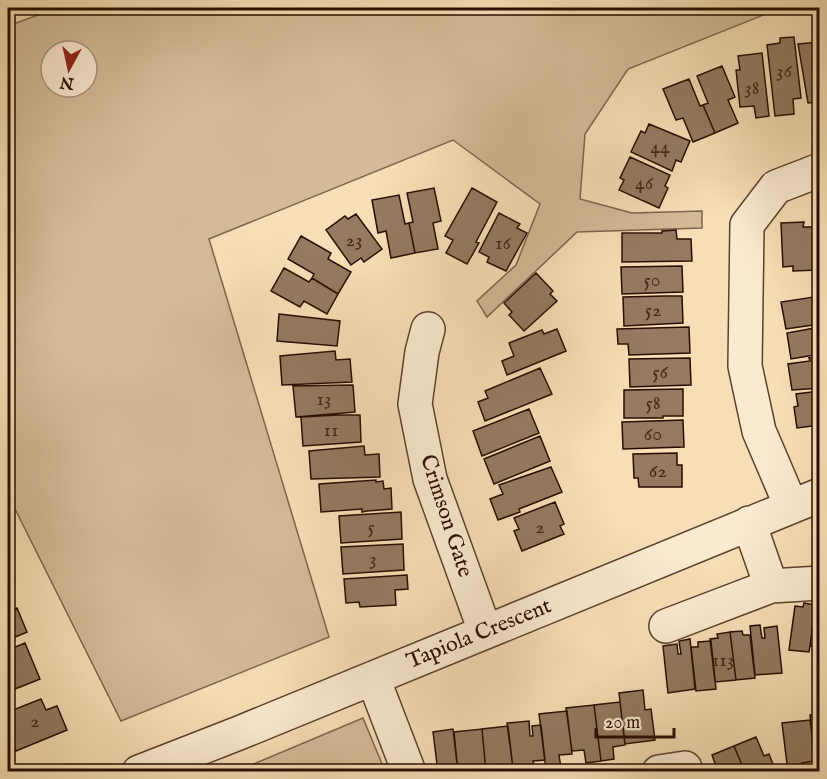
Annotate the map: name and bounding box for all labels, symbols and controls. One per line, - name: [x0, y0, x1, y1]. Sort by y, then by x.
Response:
- north arrow: [39, 39, 99, 99]
- house number: 36: [776, 59, 793, 84]
- text: N: [59, 71, 76, 93]
- house number: 38: [744, 76, 760, 101]
- house number: 44: [650, 135, 670, 160]
- house number: 46: [635, 171, 654, 196]
- house number: 23: [346, 228, 362, 253]
- house number: 16: [495, 231, 512, 256]
- house number: 50: [644, 268, 661, 293]
- house number: 52: [645, 298, 661, 323]
- house number: 56: [652, 360, 668, 385]
- house number: 13: [317, 387, 331, 412]
- house number: 58: [645, 391, 661, 416]
- house number: 11: [324, 418, 338, 443]
- house number: 60: [644, 422, 662, 447]
- street label: Crimson Gate: [413, 451, 479, 581]
- house number: 62: [649, 459, 667, 484]
- house number: 5: [367, 515, 375, 540]
- house number: 2: [535, 515, 545, 540]
- house number: 3: [369, 547, 377, 572]
- street label: Tapiola Crescent: [402, 592, 556, 676]
- house number: 113: [712, 648, 734, 673]
- scale bar: [596, 701, 674, 739]
- house number: 2: [30, 709, 40, 734]
- text: 20 m: [605, 712, 640, 735]

